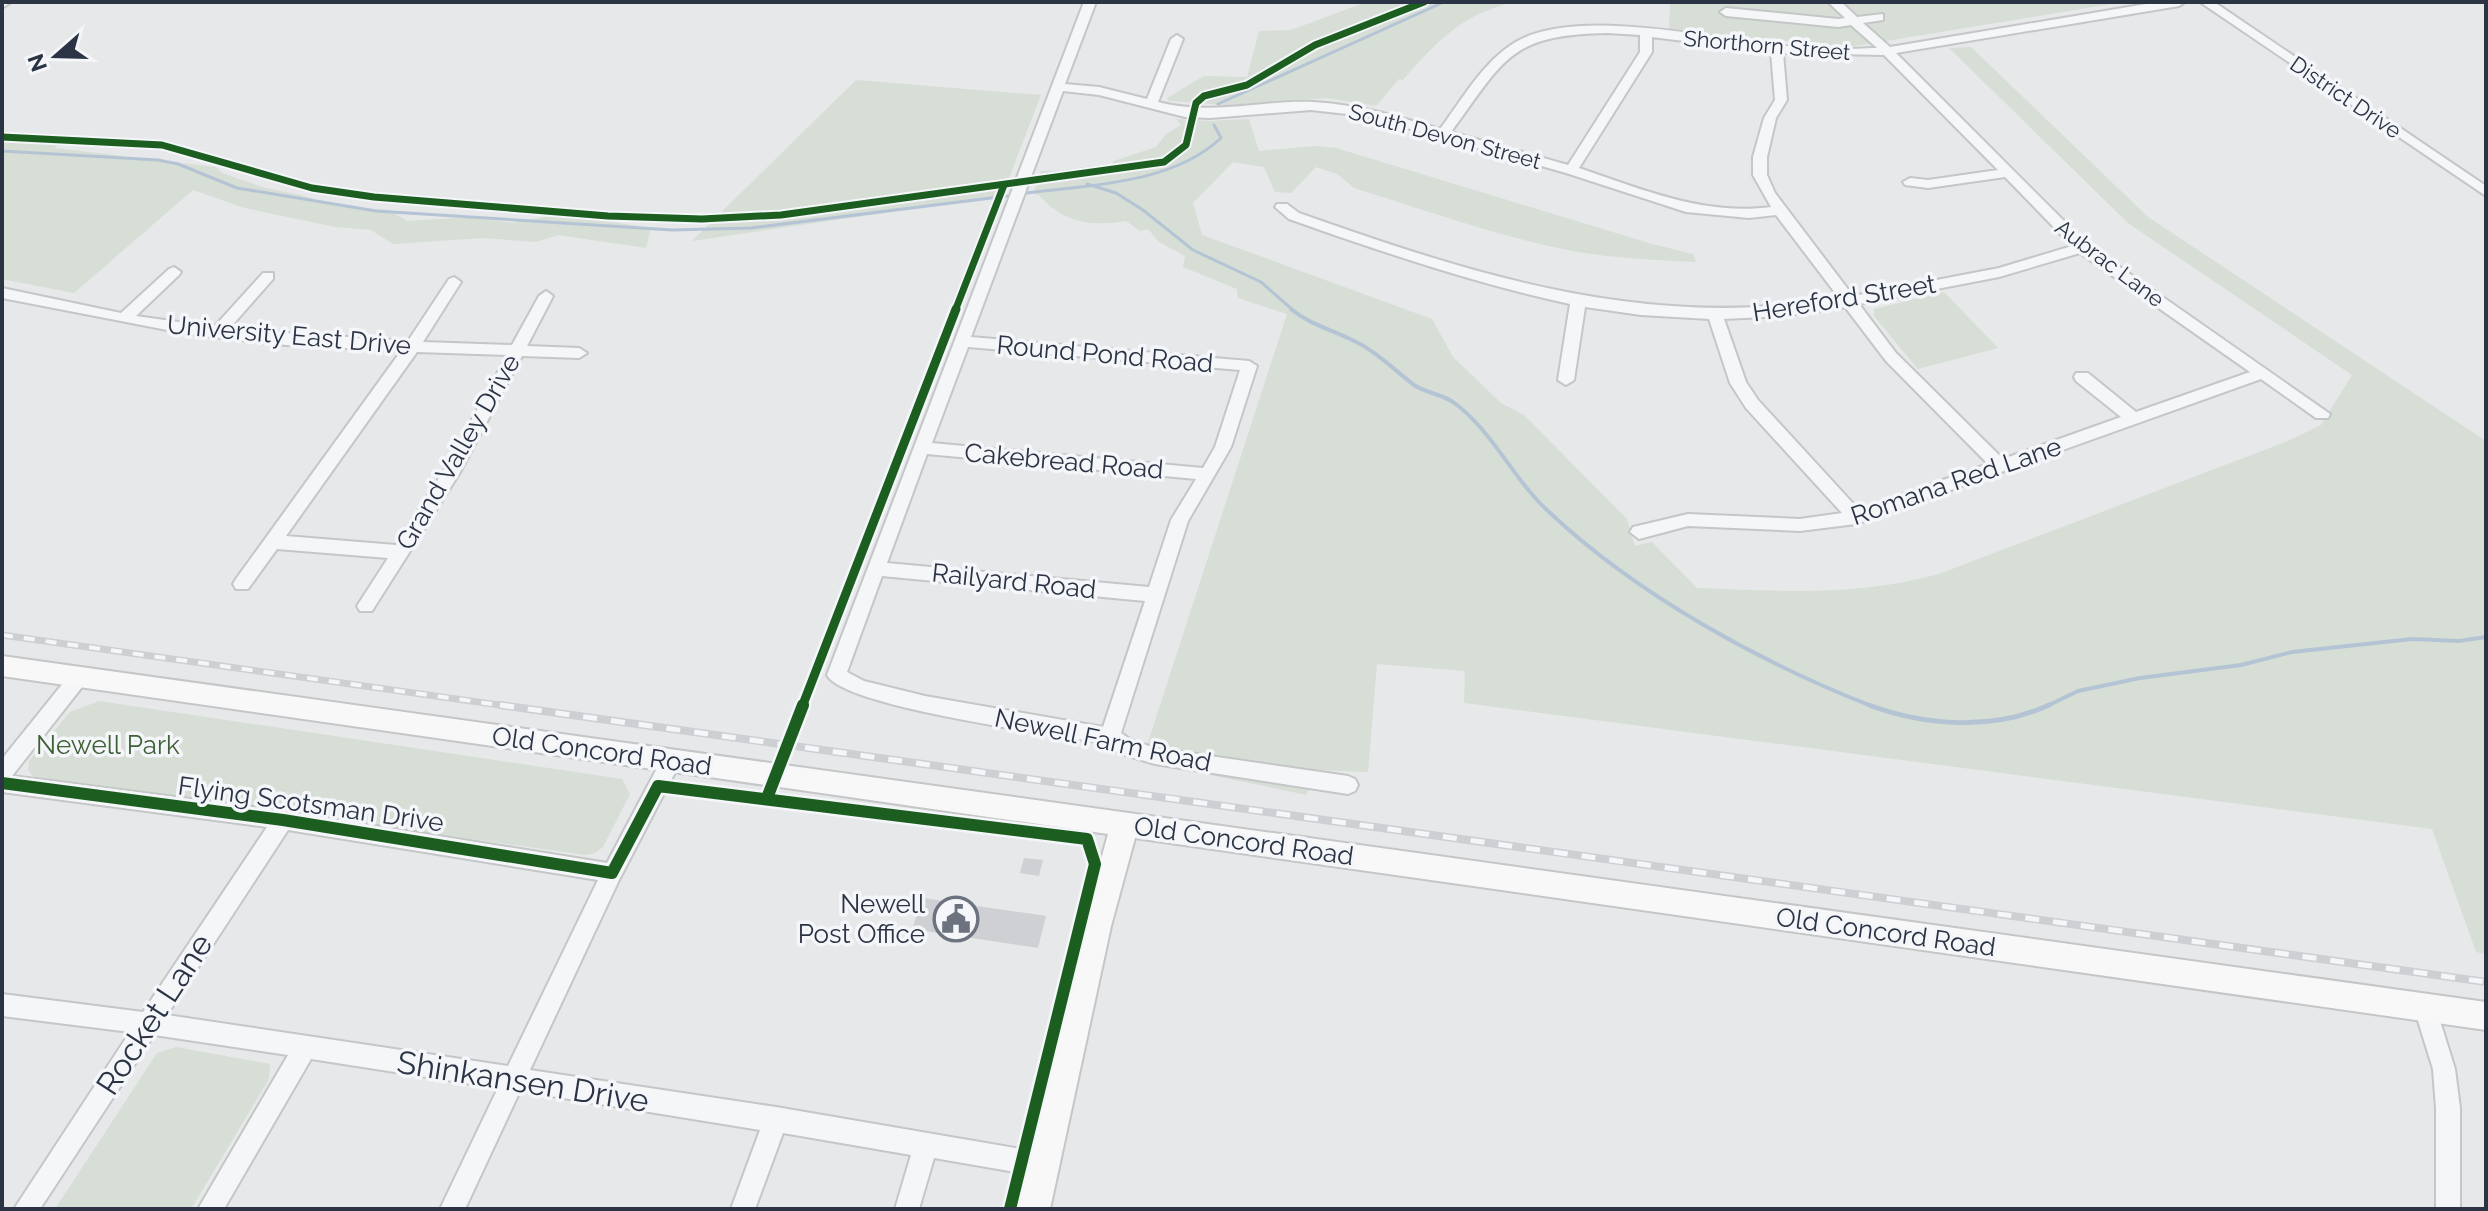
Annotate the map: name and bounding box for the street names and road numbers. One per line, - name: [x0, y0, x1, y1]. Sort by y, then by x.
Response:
- street label: Shorthorn Street: [1682, 25, 1852, 65]
- street label: District Drive: [2285, 50, 2407, 144]
- street label: South Devon Street: [1346, 98, 1544, 174]
- street label: Aubrac Lane: [2051, 214, 2169, 312]
- street label: Hereford Street: [1750, 269, 1938, 327]
- street label: University East Drive: [166, 309, 412, 361]
- street label: Round Pond Road: [996, 330, 1214, 378]
- street label: Grand Valley Drive: [390, 349, 526, 555]
- street label: Romana Red Lane: [1847, 431, 2065, 531]
- street label: Cakebread Road: [963, 437, 1165, 485]
- street label: Railyard Road: [930, 557, 1098, 605]
- street label: Newell Farm Road: [992, 702, 1214, 778]
- street label: Old Concord Road: [490, 721, 714, 781]
- street label: Flying Scotsman Drive: [176, 771, 446, 837]
- street label: Old Concord Road: [1132, 811, 1356, 871]
- street label: Old Concord Road: [1774, 902, 1998, 962]
- street label: Rocket Lane: [88, 927, 220, 1101]
- street label: Shinkansen Drive: [395, 1043, 651, 1119]

